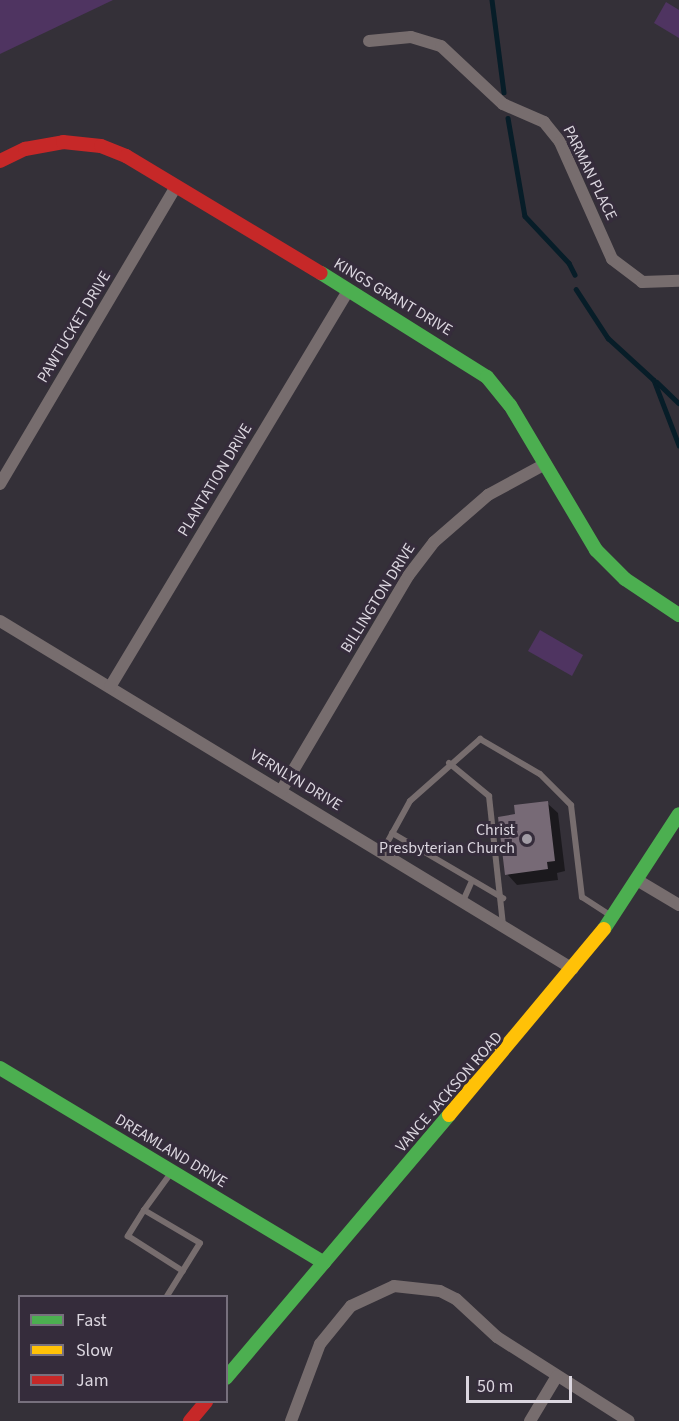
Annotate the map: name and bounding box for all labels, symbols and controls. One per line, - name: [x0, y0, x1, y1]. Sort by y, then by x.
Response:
- street label: PARMAN PLACE: [559, 123, 621, 223]
- street label: KINGS GRANT DRIVE: [330, 254, 456, 340]
- street label: PAWTUCKET DRIVE: [33, 268, 115, 386]
- street label: PLANTATION DRIVE: [174, 420, 256, 540]
- street label: BILLINGTON DRIVE: [337, 540, 419, 656]
- street label: VERNLYN DRIVE: [247, 745, 345, 815]
- place label: Christ Presbyterian Church: [379, 820, 515, 858]
- marker: Christ Presbyterian Church: [520, 832, 534, 846]
- street label: VANCE JACKSON ROAD: [392, 1028, 506, 1156]
- street label: DREAMLAND DRIVE: [111, 1110, 231, 1192]
- legend: [18, 1295, 228, 1403]
- text: Fast: [76, 1308, 107, 1333]
- text: Slow: [76, 1338, 113, 1363]
- scale bar: [469, 1364, 576, 1402]
- text: Jam: [76, 1368, 109, 1393]
- text: 50 m: [477, 1374, 513, 1399]

